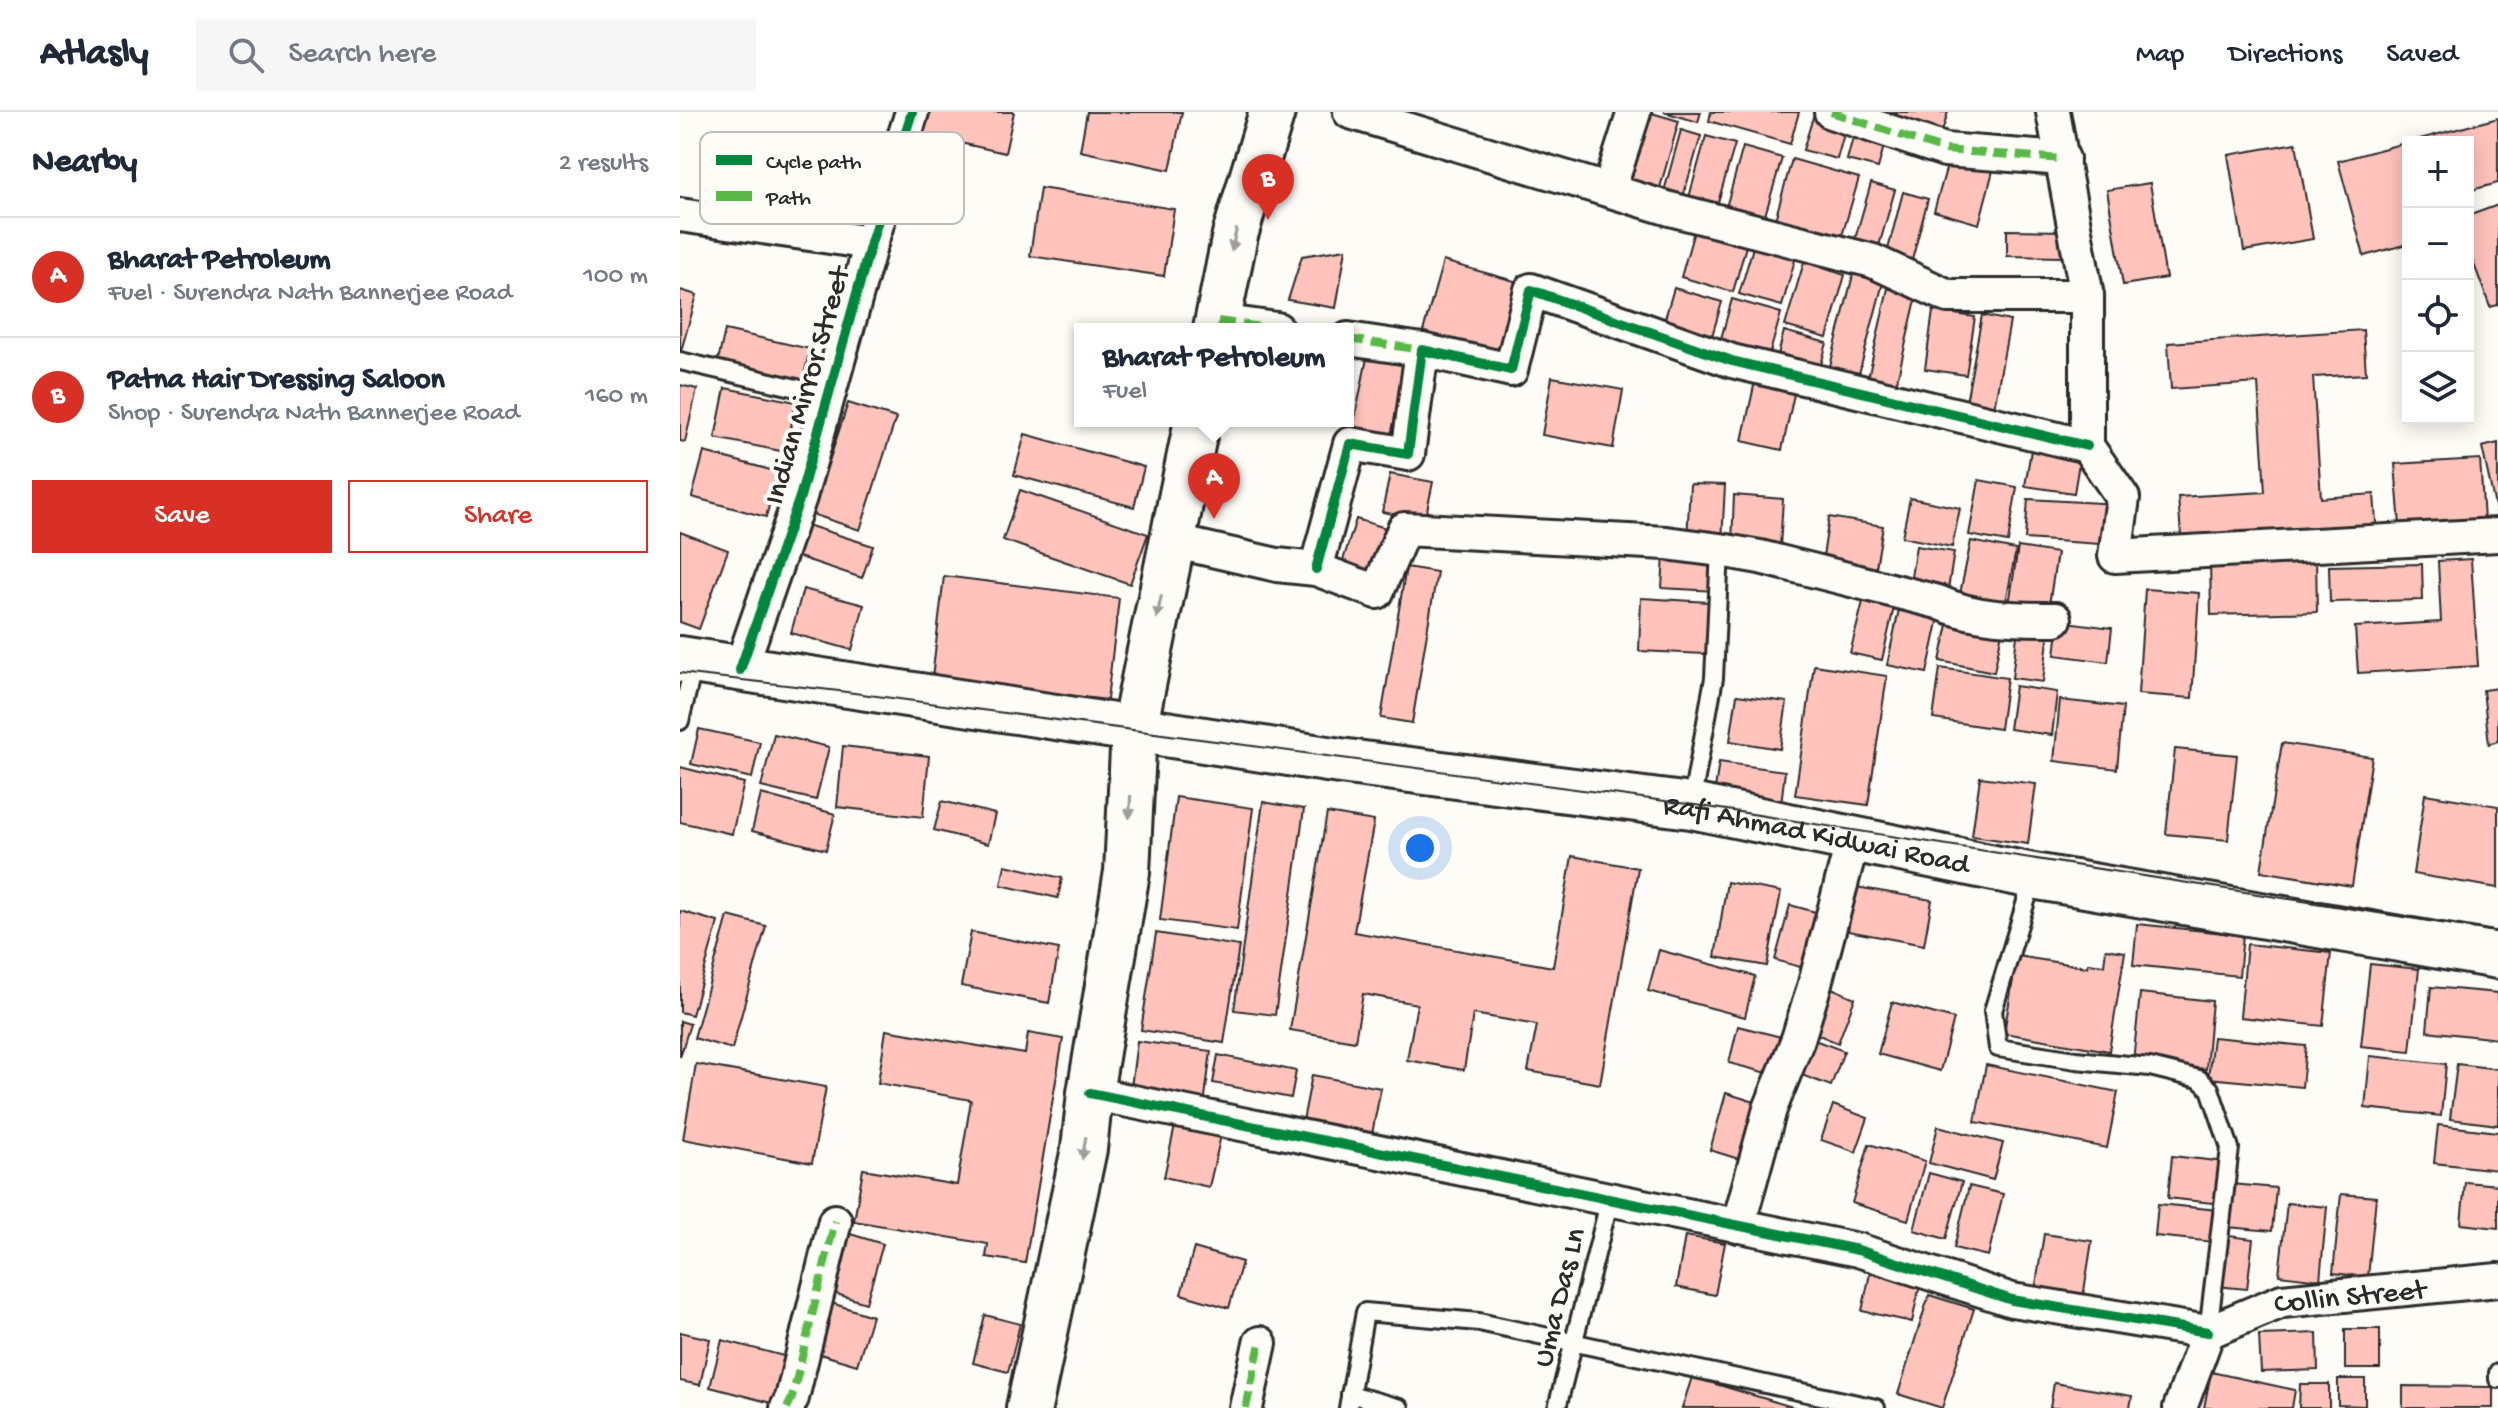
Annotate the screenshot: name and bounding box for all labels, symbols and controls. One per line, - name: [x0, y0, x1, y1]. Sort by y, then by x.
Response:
- search box: [196, 19, 756, 91]
- text: Atlasly: [40, 33, 148, 77]
- icon: search: [224, 33, 268, 77]
- text: Search here: [288, 38, 436, 73]
- text: Map: [2136, 39, 2184, 72]
- text: Directions: [2228, 39, 2342, 72]
- text: Saved: [2386, 39, 2458, 72]
- legend: [700, 132, 964, 224]
- map controls: [2402, 136, 2474, 424]
- button: +: [2402, 136, 2474, 208]
- text: Nearby: [32, 144, 137, 184]
- text: 2 results: [559, 149, 648, 180]
- text: Cycle path: [766, 151, 862, 177]
- pin: B: [1242, 154, 1294, 220]
- text: Path: [765, 187, 811, 213]
- button: −: [2402, 208, 2474, 280]
- one-way arrow: [1228, 228, 1240, 253]
- text: Bharat Petroleum: [108, 244, 331, 279]
- street label: Indian Mirror Street: [759, 261, 861, 509]
- text: A: [50, 262, 66, 293]
- text: 100 m: [583, 262, 648, 293]
- text: Fuel · Surendra Nath Bannerjee Road: [108, 279, 512, 310]
- button: locate: [2402, 280, 2474, 352]
- popup: [1074, 323, 1354, 427]
- text: Bharat Petroleum: [1103, 342, 1325, 377]
- button: layers: [2402, 352, 2474, 424]
- text: Patna Hair Dressing Saloon: [108, 364, 445, 399]
- text: Fuel: [1103, 377, 1147, 408]
- text: B: [51, 382, 65, 413]
- text: 160 m: [585, 382, 648, 413]
- text: Shop · Surendra Nath Bannerjee Road: [108, 399, 520, 430]
- pin: A: [1188, 453, 1240, 519]
- button: Save: [32, 480, 332, 553]
- button: Share: [348, 480, 648, 553]
- one-way arrow: [1152, 595, 1164, 620]
- street label: Rafi Ahmad Kidwai Road: [1661, 790, 1974, 885]
- one-way arrow: [1123, 795, 1136, 820]
- your location: [1400, 828, 1440, 868]
- one-way arrow: [1077, 1135, 1090, 1160]
- street label: Uma Das Ln: [1527, 1225, 1596, 1371]
- street label: Collin Street: [2269, 1274, 2430, 1325]

